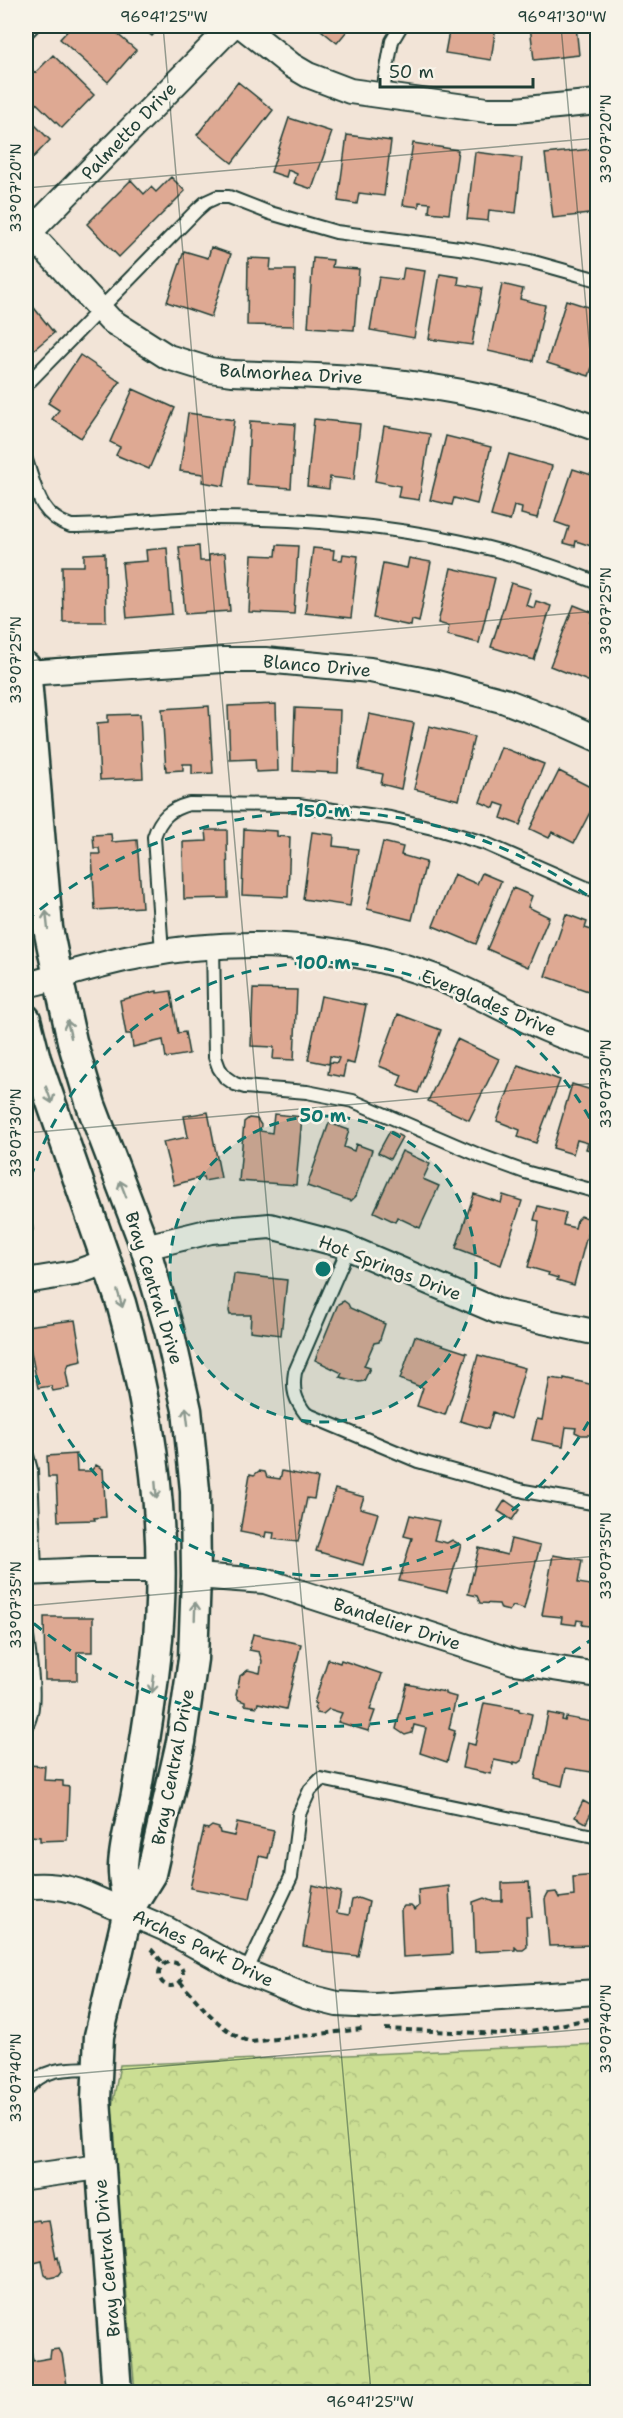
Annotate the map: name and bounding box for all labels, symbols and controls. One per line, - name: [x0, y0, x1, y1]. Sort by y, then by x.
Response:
- text: 96°41'25"W: [120, 7, 208, 27]
- text: 96°41'30"W: [517, 7, 607, 27]
- scale bar: [380, 51, 533, 89]
- text: 50 m: [389, 60, 434, 84]
- street label: Palmetto Drive: [76, 77, 182, 185]
- text: 33°07'20"N: [596, 94, 616, 184]
- text: 33°07'20"N: [6, 143, 26, 233]
- street label: Balmorhea Drive: [219, 358, 363, 390]
- text: 33°07'25"N: [596, 567, 616, 655]
- text: 33°07'25"N: [6, 616, 26, 704]
- street label: Blanco Drive: [262, 649, 372, 683]
- text: 150 m: [296, 799, 351, 823]
- one-way arrow: [41, 910, 52, 930]
- text: 100 m: [295, 951, 351, 975]
- street label: Everglades Drive: [418, 964, 560, 1042]
- one-way arrow: [63, 1019, 74, 1039]
- text: 33°07'30"N: [596, 1039, 616, 1129]
- one-way arrow: [44, 1085, 55, 1103]
- text: 33°07'30"N: [6, 1088, 26, 1178]
- text: 50 m: [300, 1104, 347, 1128]
- one-way arrow: [117, 1180, 128, 1199]
- street label: Bray Central Drive: [119, 1209, 189, 1367]
- street label: Hot Springs Drive: [315, 1230, 465, 1306]
- centre of rings: [313, 1259, 333, 1279]
- one-way arrow: [115, 1289, 126, 1308]
- one-way arrow: [182, 1407, 193, 1427]
- one-way arrow: [151, 1479, 162, 1499]
- text: 33°07'35"N: [596, 1512, 616, 1600]
- text: 33°07'35"N: [6, 1561, 26, 1649]
- street label: Bandelier Drive: [330, 1592, 464, 1656]
- one-way arrow: [189, 1601, 200, 1621]
- one-way arrow: [147, 1674, 158, 1694]
- street label: Bray Central Drive: [146, 1687, 200, 1847]
- street label: Arches Park Drive: [129, 1903, 277, 1993]
- text: 33°07'40"N: [596, 1984, 616, 2074]
- text: 33°07'40"N: [6, 2033, 26, 2123]
- street label: Bray Central Drive: [88, 2178, 126, 2338]
- text: 96°41'25"W: [326, 2392, 414, 2412]

